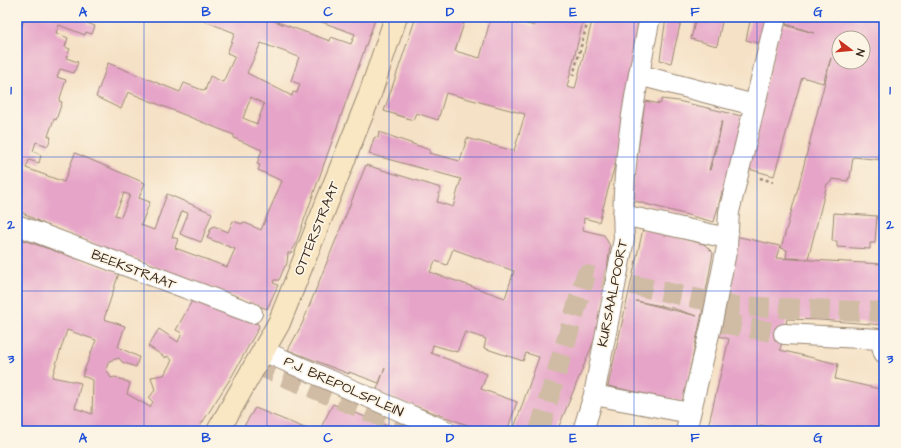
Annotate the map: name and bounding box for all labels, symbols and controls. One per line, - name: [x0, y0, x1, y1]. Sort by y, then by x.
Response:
- text: A: [79, 3, 88, 21]
- text: B: [201, 3, 211, 21]
- text: C: [323, 3, 333, 21]
- text: D: [446, 3, 455, 21]
- text: E: [569, 3, 577, 21]
- text: F: [690, 3, 700, 21]
- text: G: [813, 3, 823, 21]
- north arrow: [831, 30, 871, 70]
- text: N: [852, 47, 868, 58]
- text: 1: [10, 81, 12, 99]
- text: 1: [889, 81, 891, 99]
- street label: OTTERSTRAAT: [289, 178, 345, 278]
- text: 2: [6, 216, 15, 234]
- text: 2: [885, 216, 894, 234]
- street label: KURSAALPOORT: [593, 237, 633, 349]
- street label: BEEKSTRAAT: [88, 245, 179, 295]
- text: 3: [7, 350, 15, 368]
- text: 3: [886, 350, 894, 368]
- street label: P.J. BREPOLSPLEIN: [281, 352, 407, 422]
- text: A: [79, 429, 88, 447]
- text: B: [201, 429, 211, 447]
- text: C: [323, 429, 333, 447]
- text: D: [446, 429, 455, 447]
- text: E: [569, 429, 577, 447]
- text: F: [690, 429, 700, 447]
- text: G: [813, 429, 823, 447]

